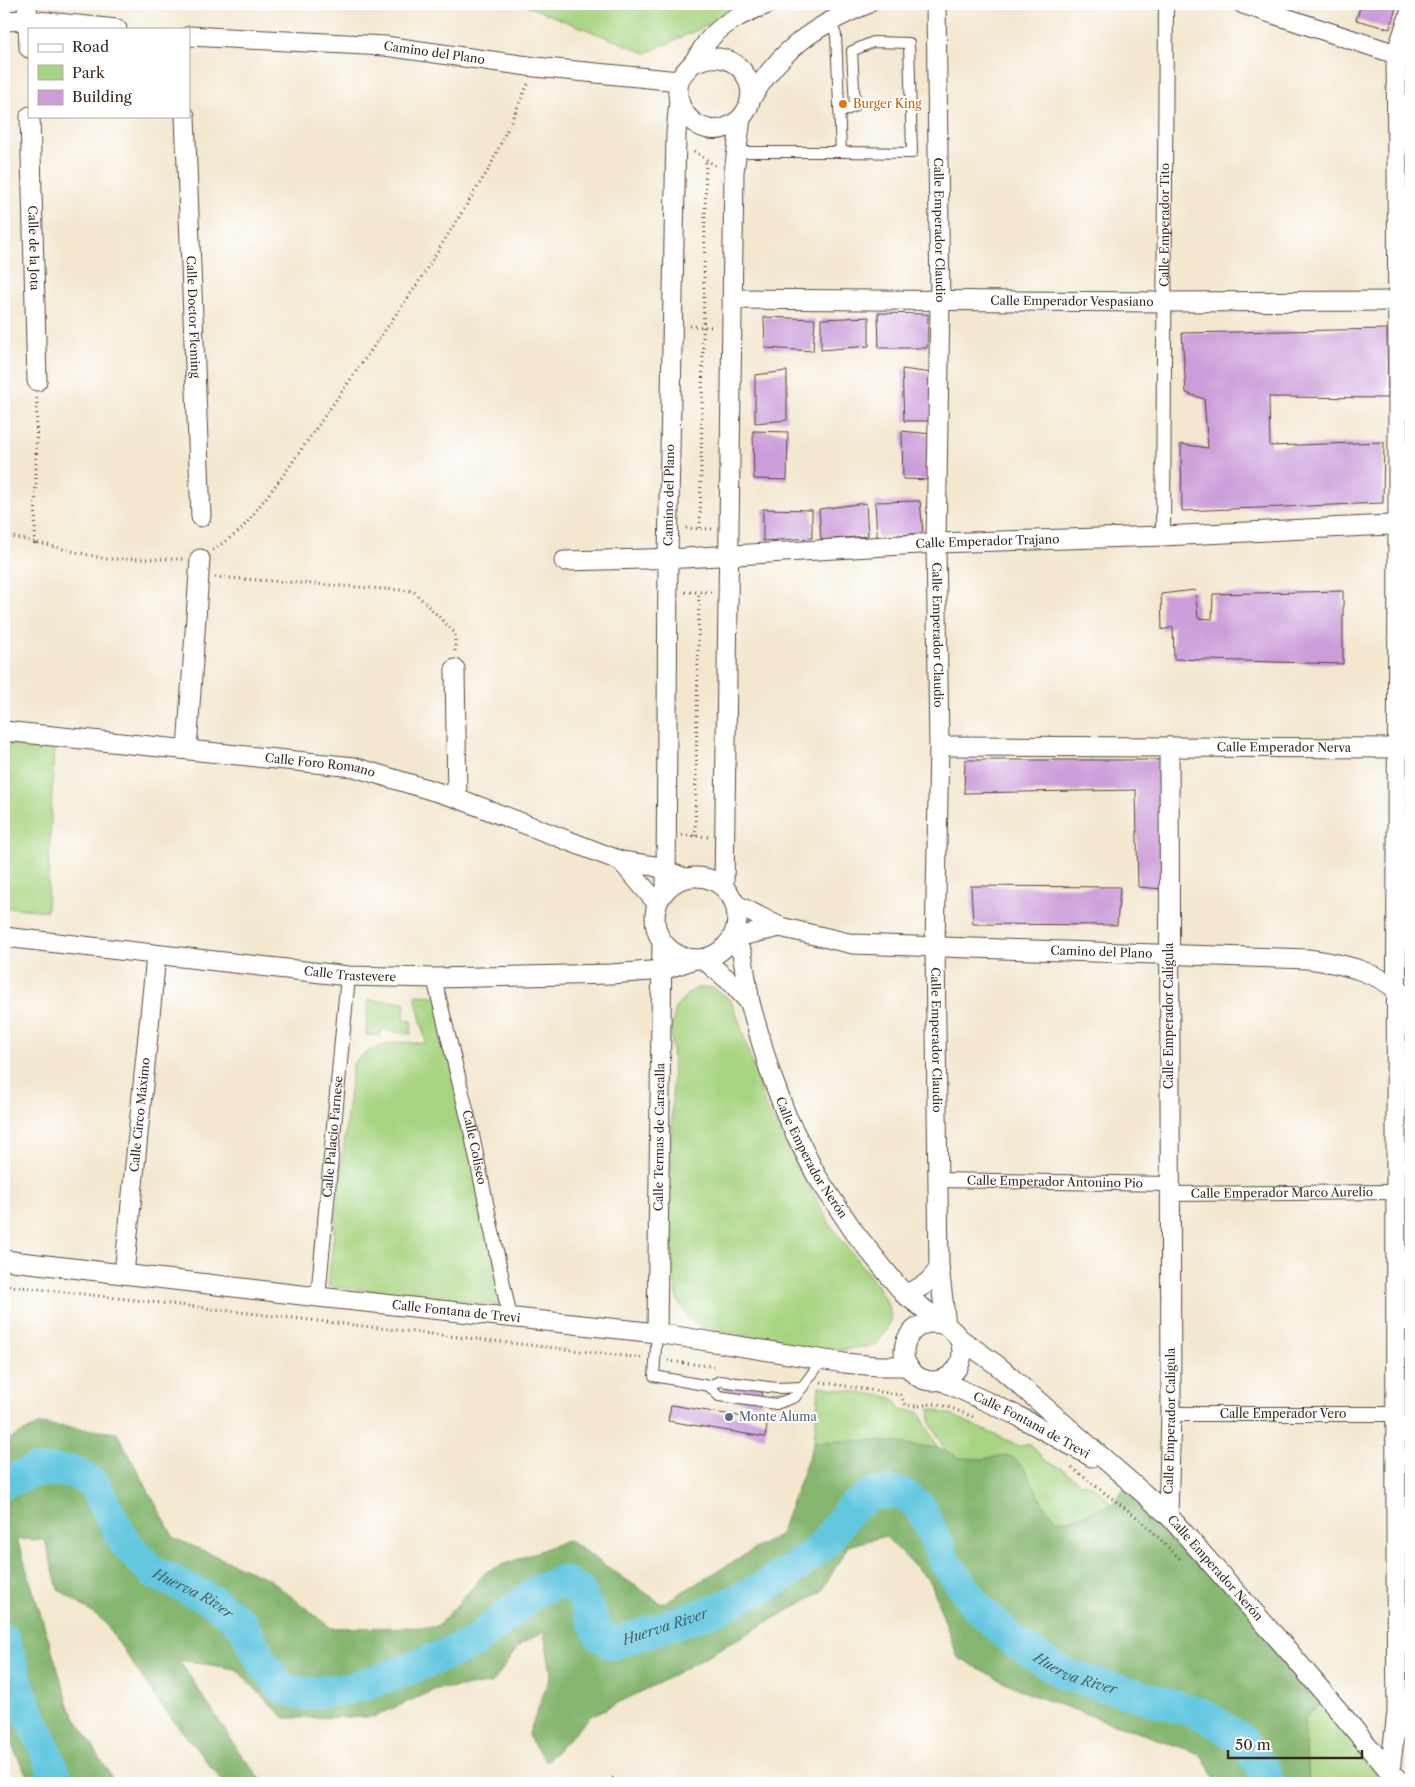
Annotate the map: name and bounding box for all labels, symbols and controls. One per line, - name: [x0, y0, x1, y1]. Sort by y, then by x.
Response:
- legend: [28, 28, 190, 118]
- text: Road: [72, 37, 109, 56]
- street label: Camino del Plano: [383, 38, 486, 67]
- text: Park: [72, 63, 106, 82]
- text: Building: [72, 87, 132, 106]
- place label: Burger King: [853, 96, 922, 111]
- marker: Burger King: [837, 98, 849, 110]
- street label: Calle Emperador Claudio: [931, 157, 948, 303]
- street label: Calle Emperador Tito: [1156, 163, 1172, 287]
- street label: Calle de la Jota: [25, 205, 43, 291]
- street label: Calle Doctor Fleming: [184, 255, 203, 379]
- street label: Calle Emperador Vespasiano: [990, 293, 1154, 309]
- street label: Camino del Plano: [660, 444, 677, 546]
- street label: Calle Emperador Trajano: [915, 531, 1060, 551]
- street label: Calle Emperador Claudio: [929, 562, 946, 708]
- street label: Calle Emperador Nerva: [1217, 739, 1352, 755]
- street label: Calle Foro Romano: [264, 750, 377, 780]
- street label: Calle Emperador Calígula: [1161, 942, 1176, 1089]
- street label: Camino del Plano: [1050, 943, 1153, 961]
- street label: Calle Trastevere: [303, 963, 396, 984]
- street label: Calle Emperador Claudio: [928, 967, 945, 1113]
- street label: Calle Circo Máximo: [126, 1057, 153, 1173]
- street label: Calle Termas de Caracalla: [651, 1062, 667, 1211]
- street label: Calle Palacio Farnese: [319, 1075, 346, 1198]
- street label: Calle Emperador Nerón: [773, 1094, 851, 1221]
- street label: Calle Coliseo: [459, 1108, 490, 1186]
- street label: Calle Emperador Antonino Pio: [967, 1172, 1143, 1191]
- street label: Calle Emperador Marco Aurelio: [1191, 1184, 1373, 1201]
- street label: Calle Fontana de Trevi: [391, 1297, 521, 1325]
- street label: Calle Emperador Calígula: [1161, 1347, 1178, 1495]
- street label: Calle Fontana de Trevi: [971, 1388, 1093, 1461]
- street label: Calle Emperador Vero: [1220, 1406, 1346, 1421]
- place label: Monte Aluma: [739, 1409, 817, 1424]
- marker: Monte Aluma: [723, 1411, 735, 1423]
- street label: Calle Emperador Nerón: [1165, 1512, 1267, 1624]
- water label: Huerva River: [149, 1564, 238, 1623]
- water label: Huerva River: [619, 1604, 711, 1649]
- water label: Huerva River: [1029, 1648, 1121, 1699]
- scale bar: [1228, 1727, 1361, 1759]
- text: 50 m: [1235, 1735, 1271, 1754]

